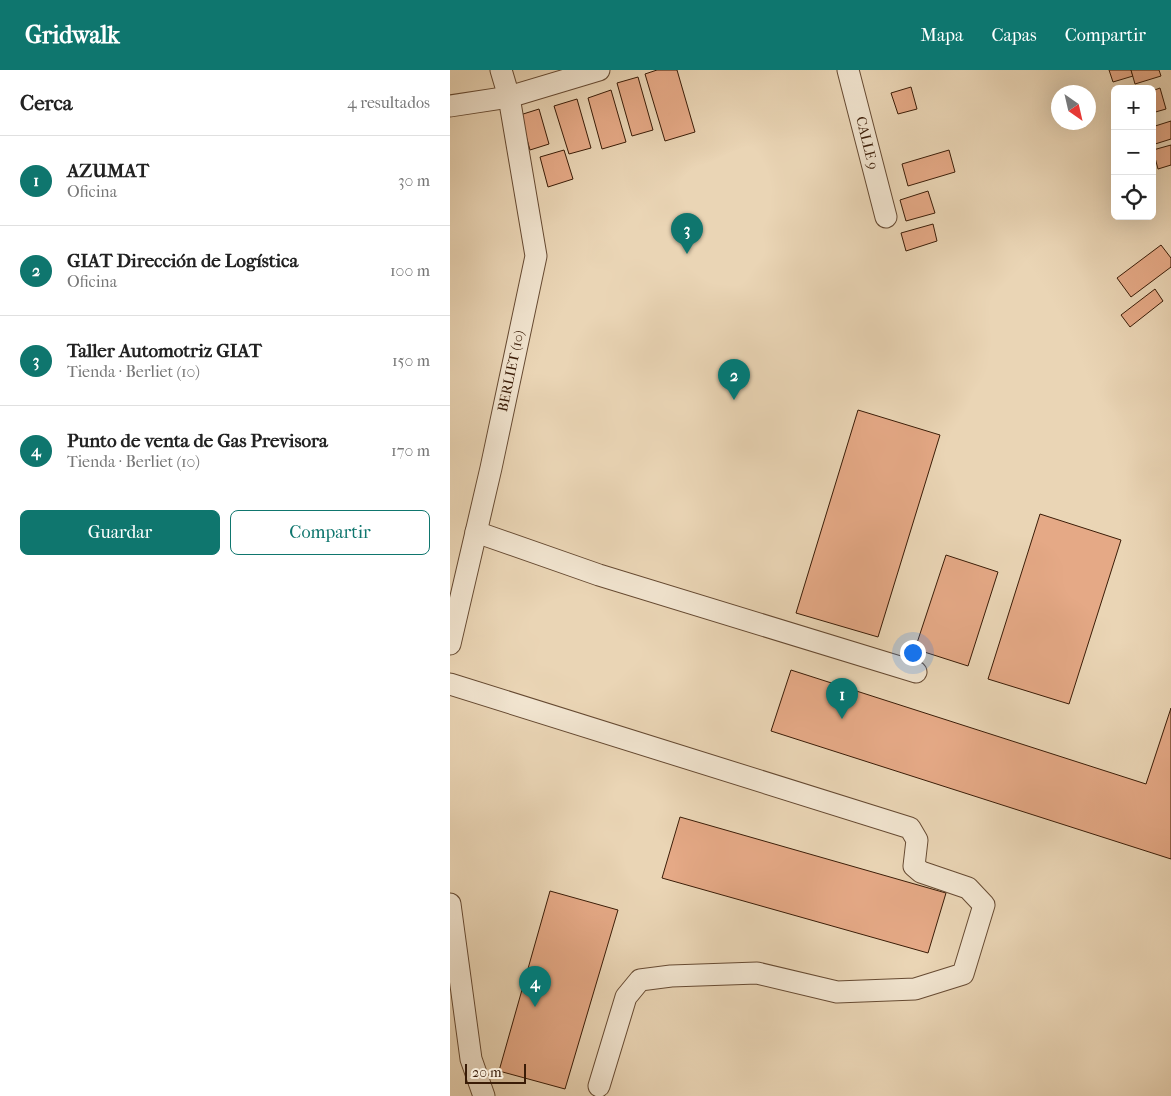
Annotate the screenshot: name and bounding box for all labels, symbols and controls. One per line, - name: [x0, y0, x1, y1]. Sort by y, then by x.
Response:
- text: Gridwalk: [25, 21, 120, 49]
- text: Mapa: [921, 25, 963, 46]
- text: Capas: [991, 25, 1037, 46]
- text: Compartir: [1065, 25, 1146, 46]
- north arrow: [1051, 85, 1096, 130]
- map controls: [1111, 85, 1156, 220]
- button: +: [1111, 85, 1156, 130]
- text: Cerca: [20, 91, 72, 115]
- text: 4 resultados: [347, 93, 430, 112]
- street label: CALLE 9: [852, 115, 882, 171]
- button: −: [1111, 130, 1156, 175]
- text: AZUMAT: [67, 160, 149, 182]
- text: 1: [33, 171, 39, 190]
- text: 30 m: [398, 171, 430, 190]
- button: locate: [1111, 175, 1156, 220]
- text: Oficina: [67, 182, 117, 201]
- pin: 3: [671, 213, 703, 254]
- text: GIAT Dirección de Logística: [67, 250, 298, 272]
- text: 2: [32, 261, 40, 280]
- text: 100 m: [390, 261, 430, 280]
- text: Oficina: [67, 272, 117, 291]
- street label: BERLIET (10): [494, 329, 528, 413]
- text: Taller Automotriz GIAT: [67, 340, 262, 362]
- text: 3: [33, 351, 39, 370]
- text: 150 m: [392, 351, 430, 370]
- pin: 2: [718, 359, 750, 400]
- text: Tienda · Berliet (10): [67, 362, 200, 381]
- text: Punto de venta de Gas Previsora: [67, 430, 328, 452]
- text: 4: [31, 441, 41, 460]
- text: 170 m: [391, 441, 430, 460]
- text: Tienda · Berliet (10): [67, 452, 200, 471]
- button: Guardar: [20, 510, 220, 555]
- button: Compartir: [230, 510, 430, 555]
- your location: [900, 640, 926, 666]
- pin: 1: [826, 678, 858, 719]
- pin: 4: [519, 966, 551, 1007]
- scale bar: [465, 1061, 526, 1084]
- text: 20 m: [472, 1064, 502, 1081]

